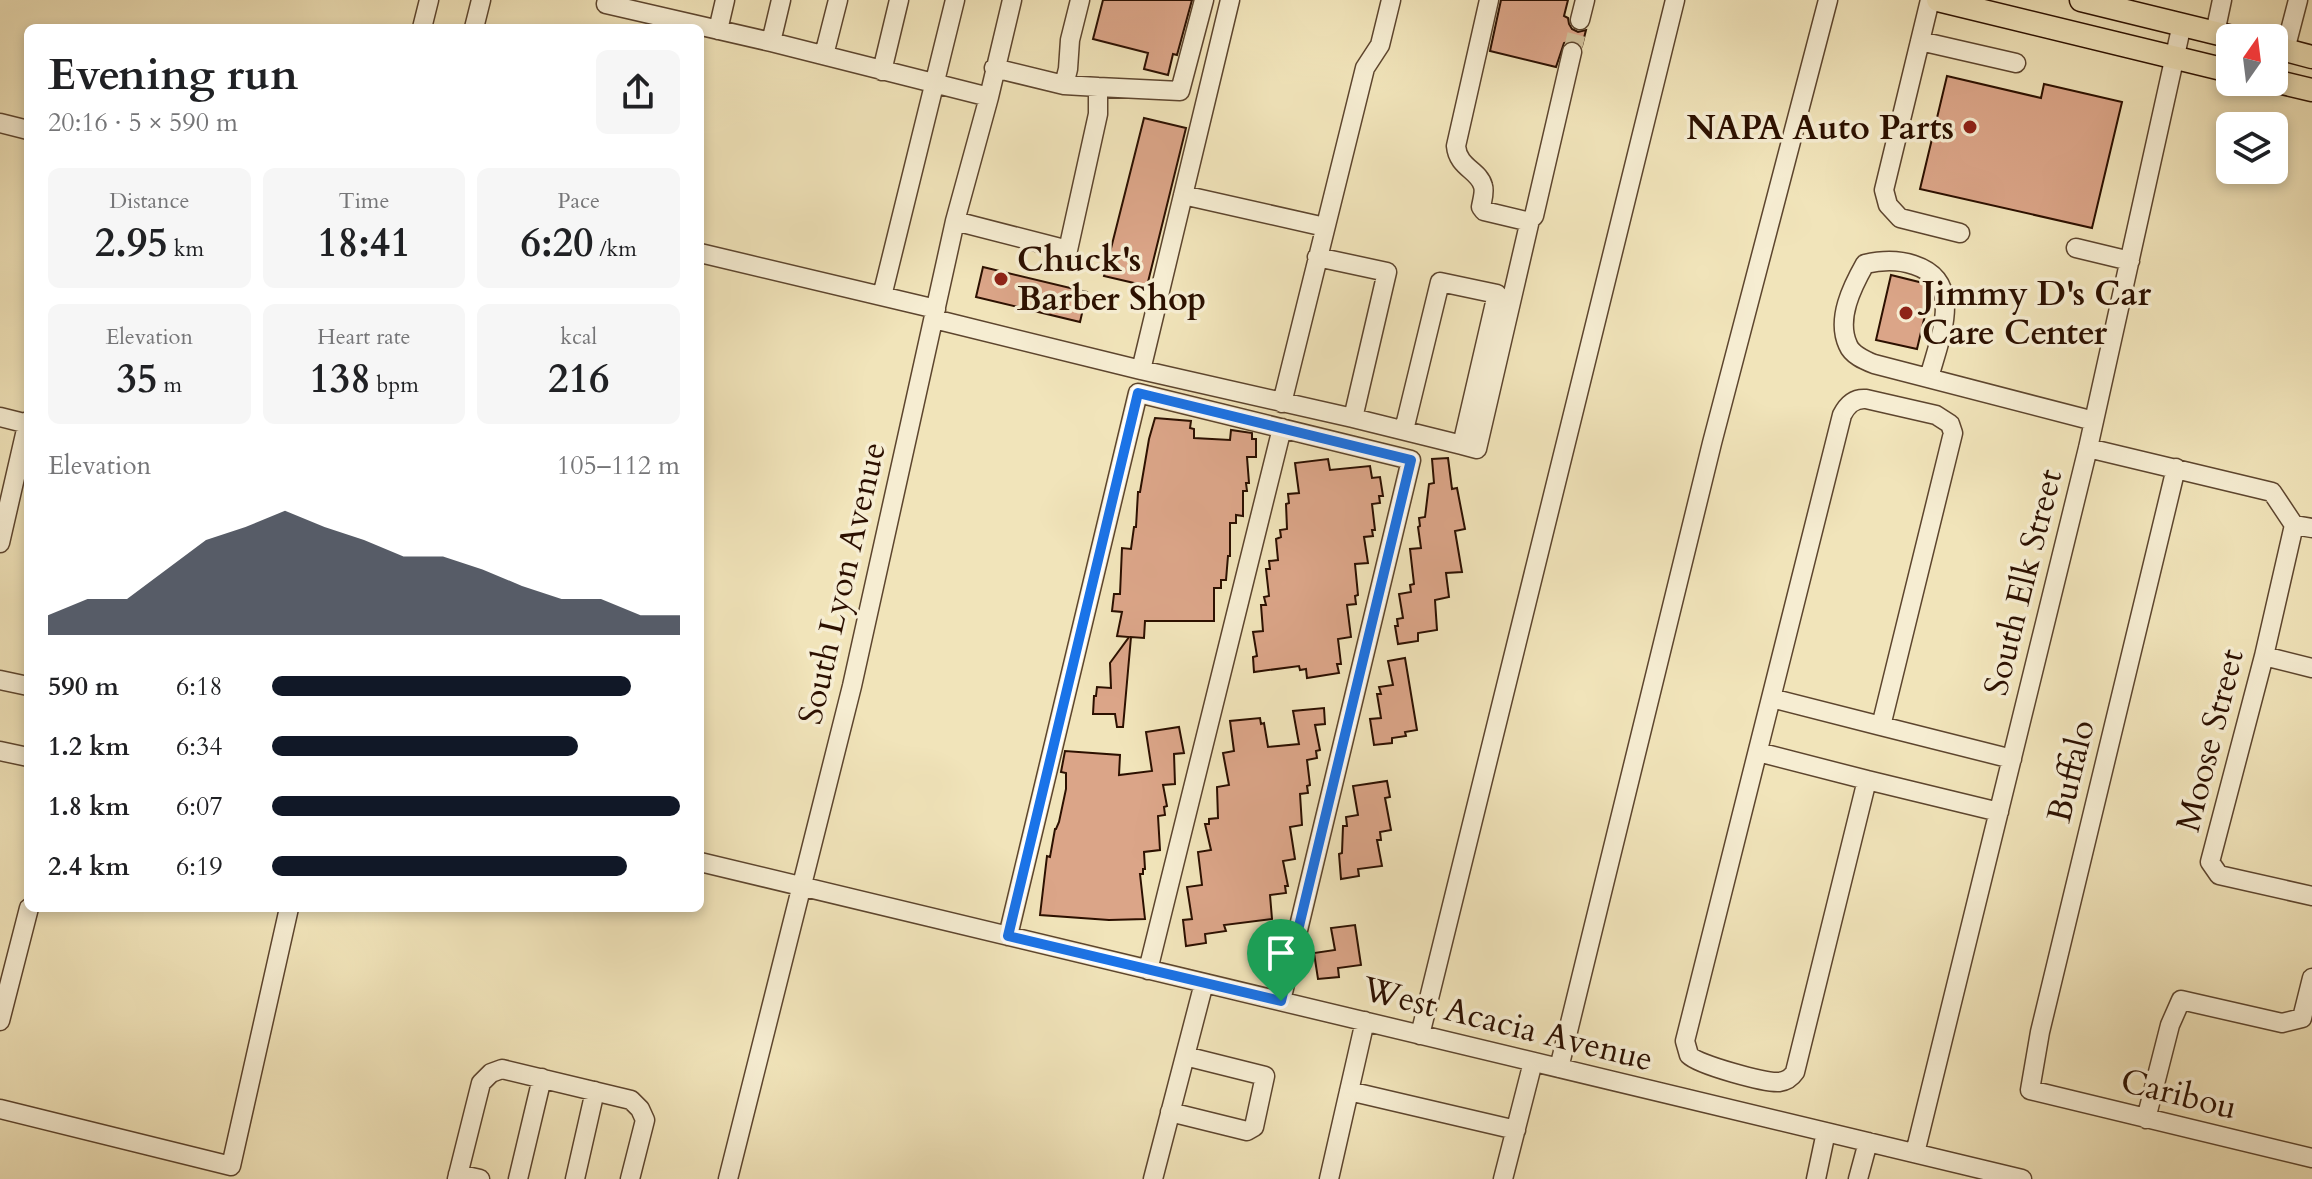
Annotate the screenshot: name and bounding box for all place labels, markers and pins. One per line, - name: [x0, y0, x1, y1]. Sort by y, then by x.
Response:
- place label: NAPA Auto Parts: [1686, 105, 1954, 151]
- marker: NAPA Auto Parts: [1961, 118, 1979, 136]
- place label: Chuck's Barber Shop: [1017, 237, 1206, 322]
- marker: Chuck's Barber Shop: [992, 270, 1010, 288]
- place label: Jimmy D's Car Care Center: [1917, 271, 2151, 356]
- marker: Jimmy D's Car Care Center: [1897, 304, 1915, 322]
- pin: [1247, 919, 1315, 1001]

